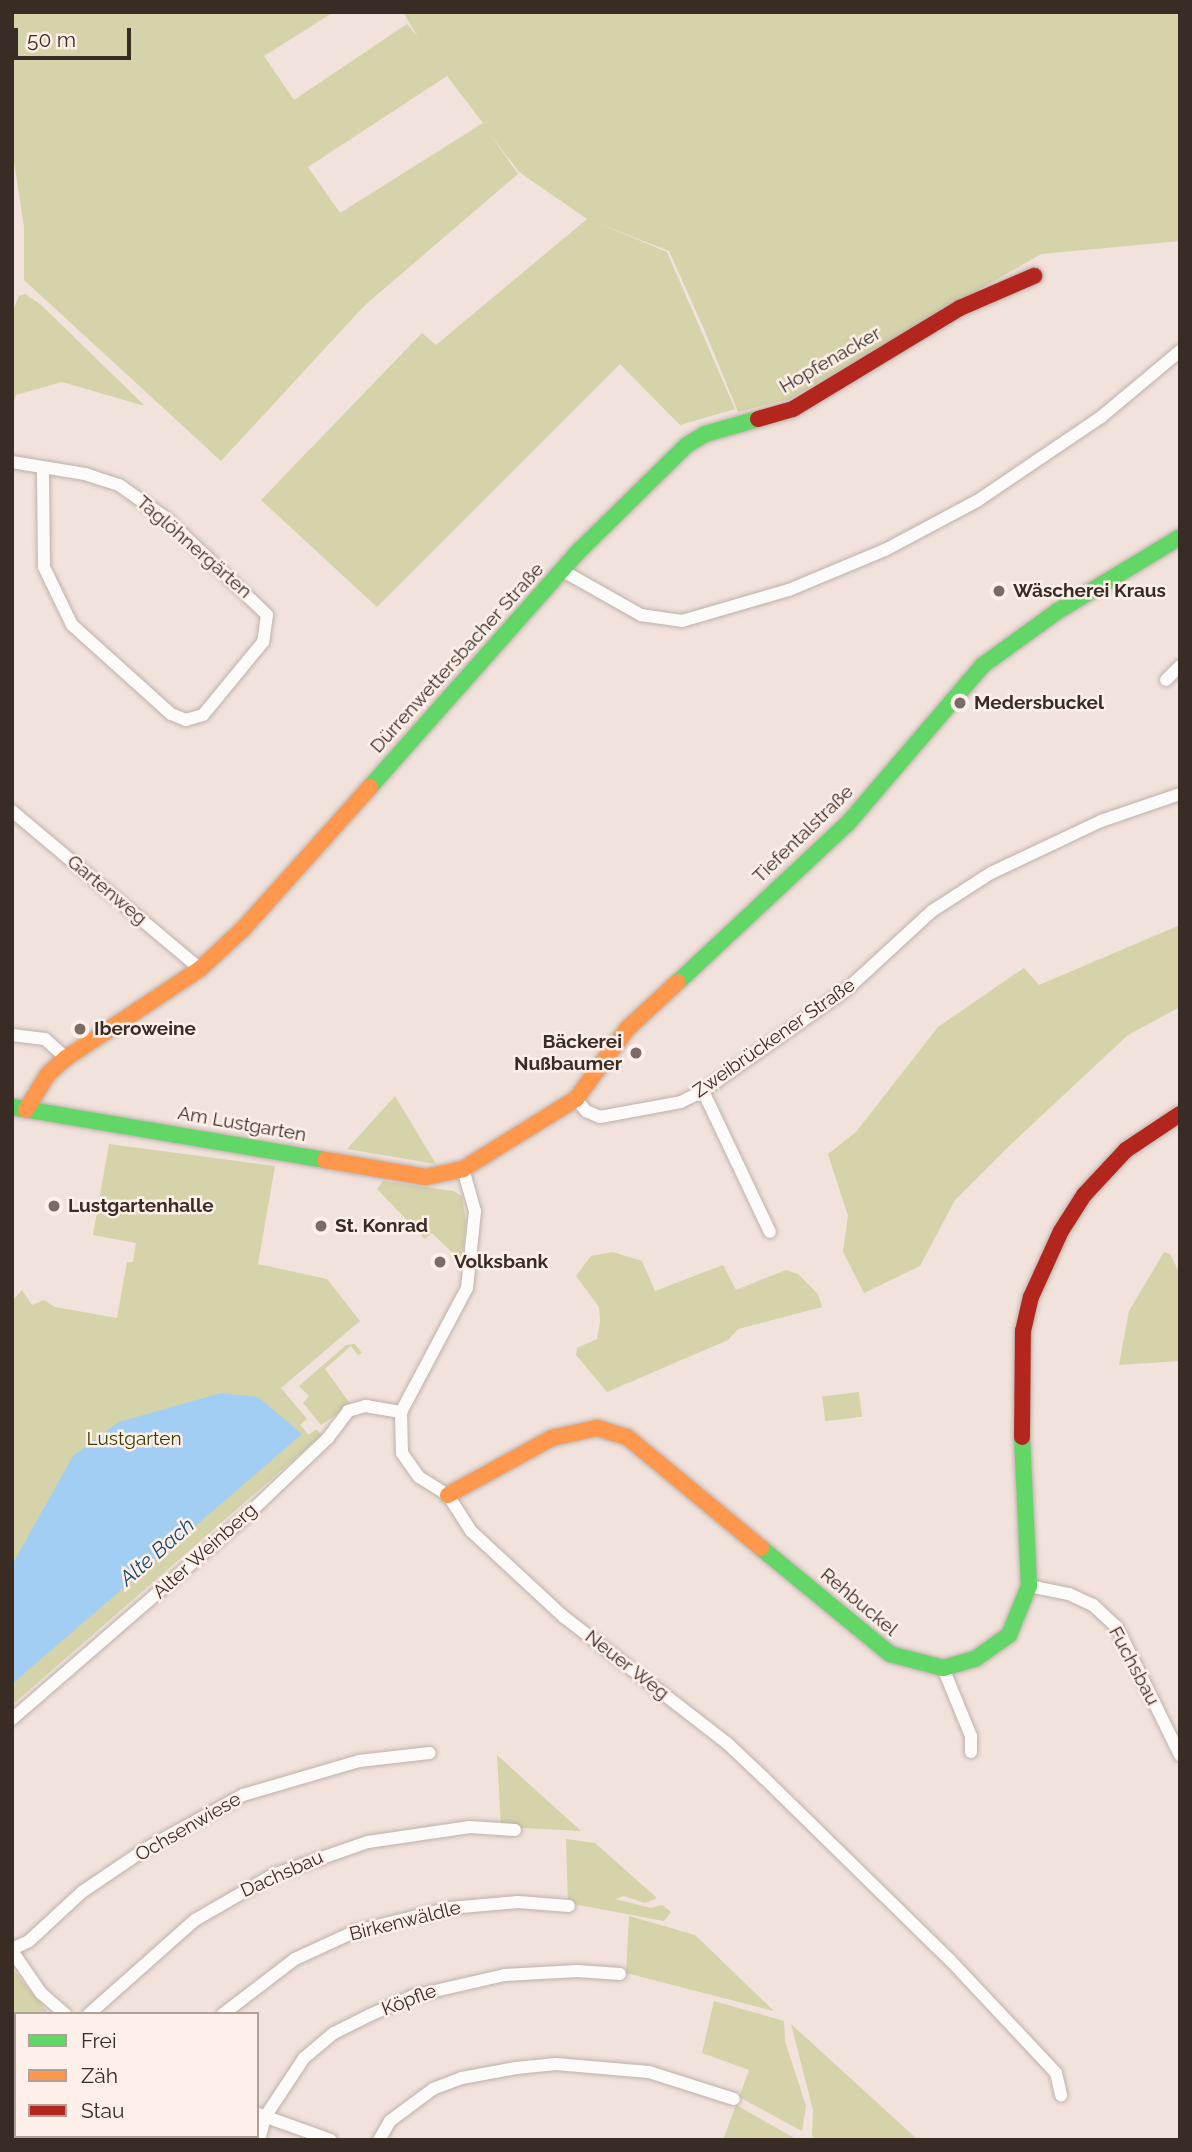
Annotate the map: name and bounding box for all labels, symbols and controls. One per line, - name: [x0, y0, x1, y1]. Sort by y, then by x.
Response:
- scale bar: [18, 14, 135, 58]
- text: 50 m: [27, 27, 76, 52]
- street label: Hopfenacker: [775, 322, 885, 398]
- street label: Taglöhnergärten: [132, 491, 256, 603]
- street label: Dürrenwettersbacher Straße: [365, 558, 549, 758]
- place label: Wäscherei Kraus: [1013, 580, 1166, 602]
- marker: Wäscherei Kraus: [991, 583, 1007, 599]
- place label: Medersbuckel: [974, 692, 1104, 714]
- marker: Medersbuckel: [952, 695, 968, 711]
- street label: Tiefentalstraße: [748, 780, 858, 888]
- street label: Gartenweg: [63, 850, 151, 930]
- street label: Zweibrückener Straße: [688, 973, 860, 1103]
- place label: Iberoweine: [94, 1018, 196, 1040]
- marker: Iberoweine: [72, 1021, 88, 1037]
- place label: Bäckerei Nußbaumer: [514, 1031, 622, 1075]
- marker: Bäckerei Nußbaumer: [628, 1045, 644, 1061]
- street label: Am Lustgarten: [176, 1101, 308, 1147]
- place label: Lustgartenhalle: [68, 1195, 214, 1217]
- marker: Lustgartenhalle: [46, 1198, 62, 1214]
- place label: St. Konrad: [335, 1215, 428, 1237]
- marker: St. Konrad: [313, 1218, 329, 1234]
- place label: Volksbank: [454, 1251, 548, 1273]
- marker: Volksbank: [432, 1254, 448, 1270]
- park label: Lustgarten: [87, 1428, 181, 1450]
- street label: Alter Weinberg: [148, 1498, 262, 1604]
- water label: Alte Bach: [114, 1513, 200, 1591]
- street label: Rehbuckel: [816, 1563, 902, 1641]
- street label: Fuchsbau: [1104, 1623, 1164, 1709]
- street label: Neuer Weg: [580, 1625, 674, 1705]
- street label: Ochsenwiese: [131, 1788, 245, 1866]
- street label: Dachsbau: [237, 1846, 327, 1902]
- street label: Birkenwäldle: [347, 1896, 463, 1946]
- street label: Köpfle: [378, 1979, 440, 2021]
- legend: [14, 2012, 259, 2138]
- text: Frei: [81, 2028, 117, 2053]
- text: Zäh: [81, 2063, 118, 2088]
- text: Stau: [81, 2098, 125, 2123]

